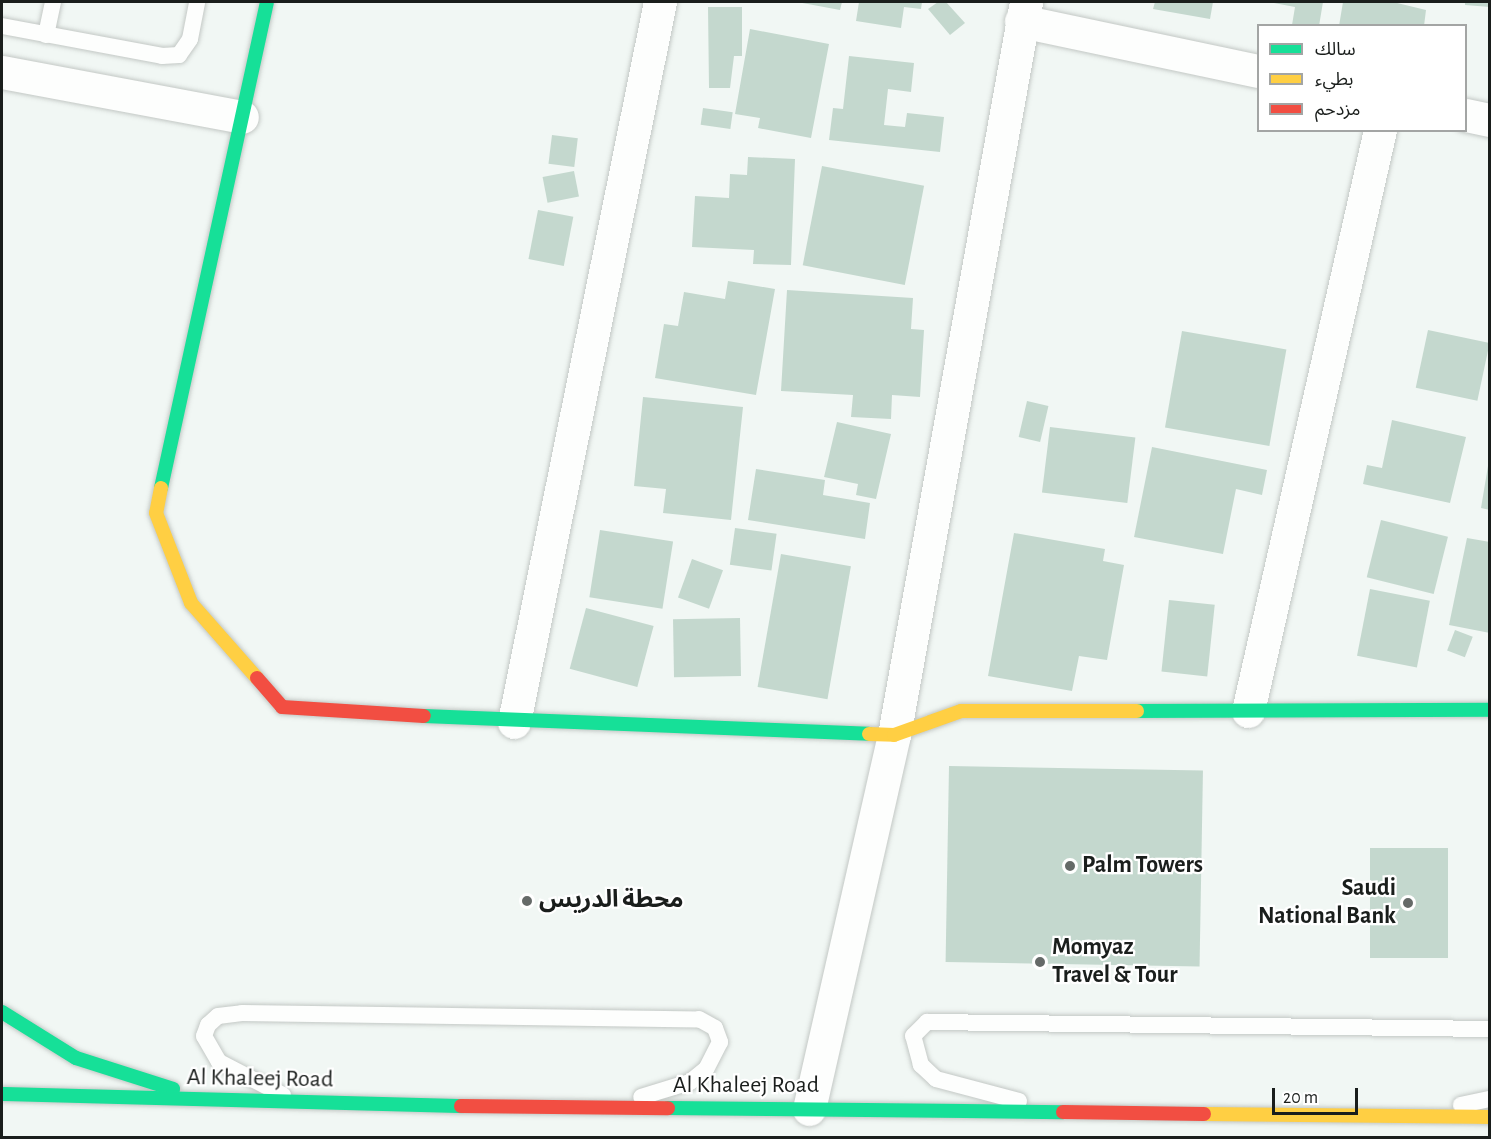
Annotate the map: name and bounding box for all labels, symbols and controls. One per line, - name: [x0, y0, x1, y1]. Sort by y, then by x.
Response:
- legend: [1257, 24, 1467, 132]
- text: سالك: [1315, 41, 1356, 59]
- text: بطيء: [1315, 71, 1353, 89]
- text: مزدحم: [1315, 101, 1360, 119]
- place label: Palm Towers: [1082, 852, 1203, 880]
- marker: Palm Towers: [1063, 859, 1077, 873]
- place label: Saudi National Bank: [1258, 875, 1396, 931]
- place label: محطة الدريس: [539, 887, 684, 915]
- marker: محطة الدريس: [520, 894, 534, 908]
- marker: Saudi National Bank: [1401, 896, 1415, 910]
- place label: Momyaz Travel & Tour: [1052, 934, 1178, 990]
- marker: Momyaz Travel & Tour: [1033, 955, 1047, 969]
- street label: Al Khaleej Road: [186, 1063, 334, 1095]
- street label: Al Khaleej Road: [673, 1072, 819, 1100]
- scale bar: [1275, 1076, 1360, 1114]
- text: 20 m: [1283, 1089, 1318, 1107]

